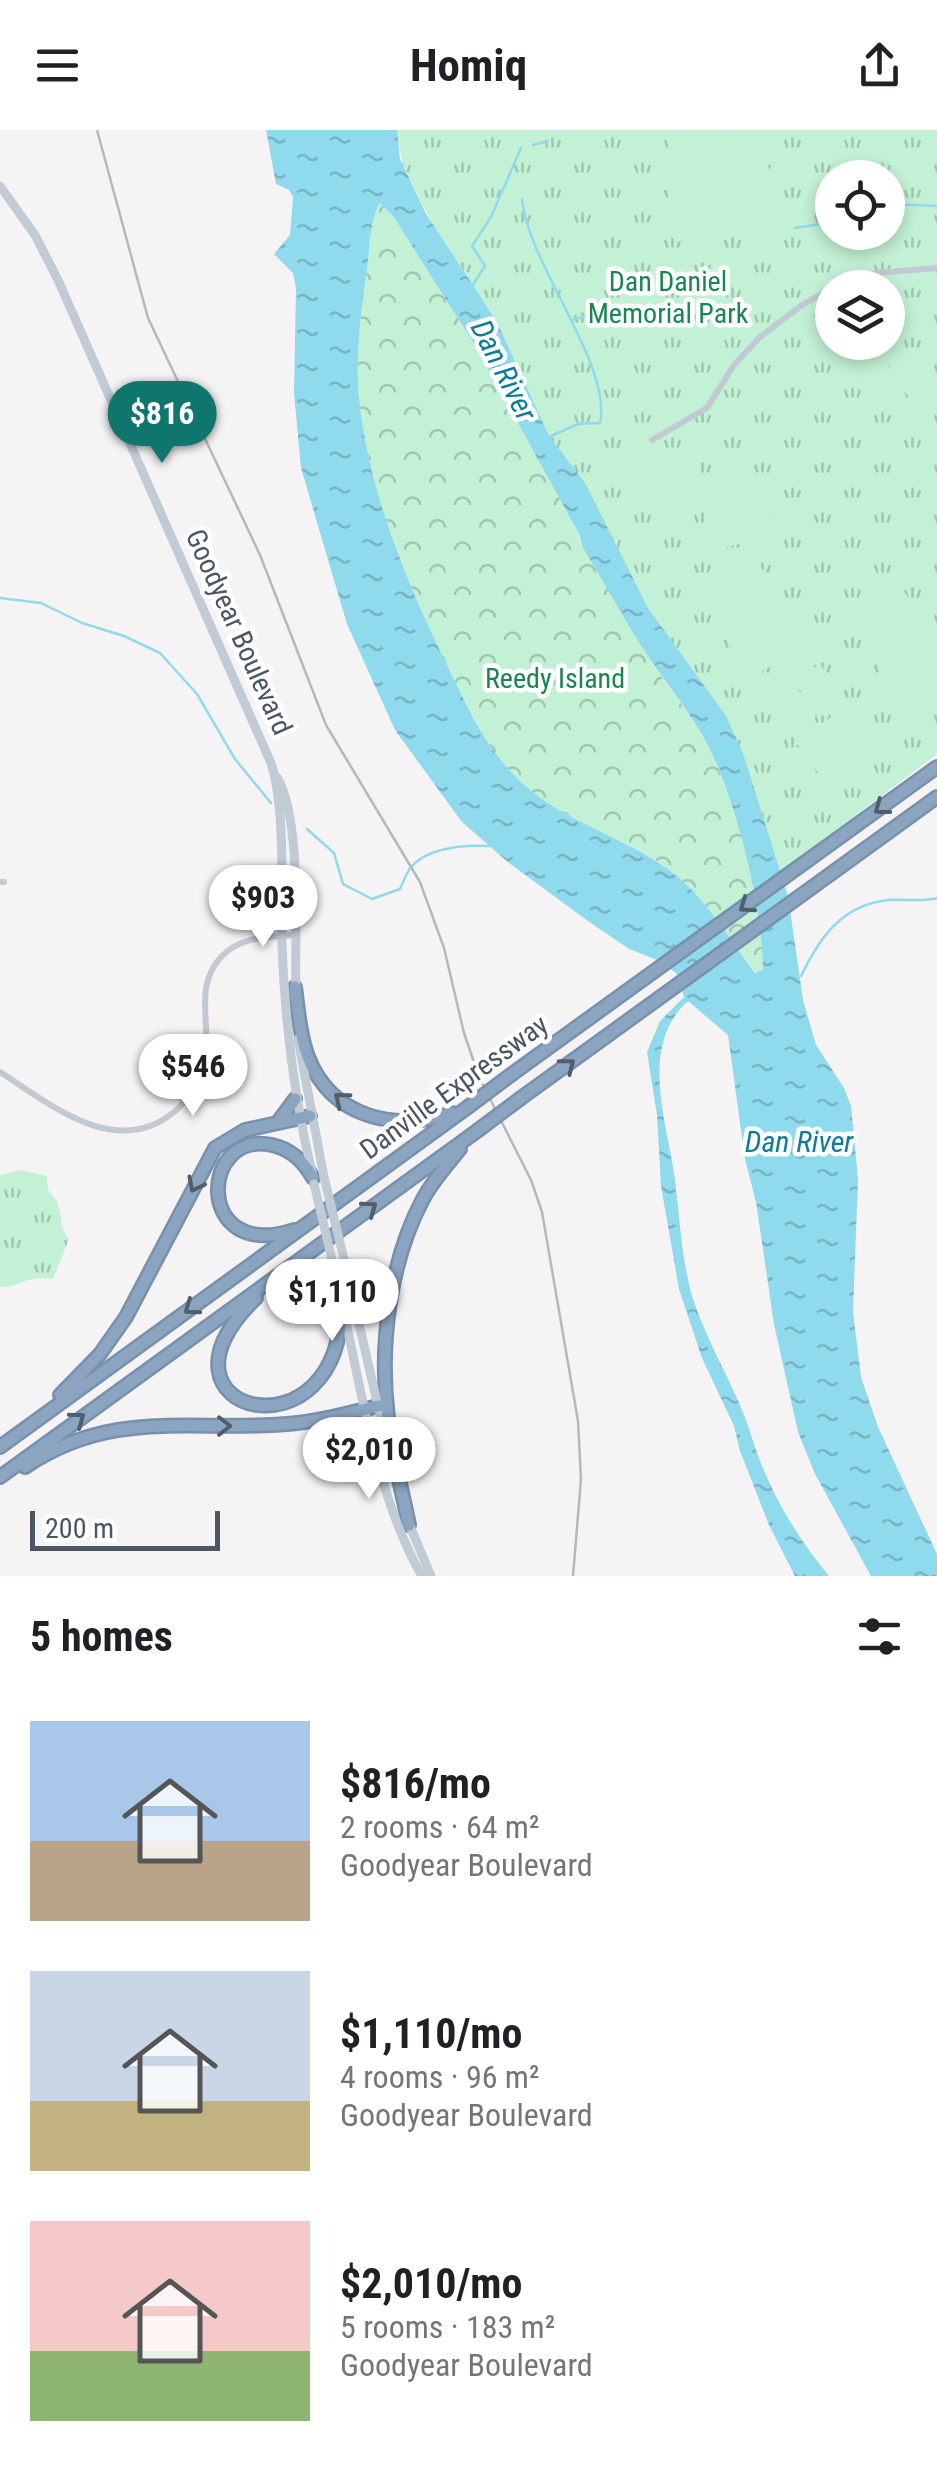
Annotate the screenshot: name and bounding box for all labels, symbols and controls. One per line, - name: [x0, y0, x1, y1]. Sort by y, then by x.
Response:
- icon: menu: [30, 38, 85, 93]
- icon: share: [852, 38, 907, 93]
- text: Homiq: [410, 39, 527, 92]
- map controls: [815, 160, 905, 360]
- button: locate: [815, 160, 905, 250]
- park label: Dan Daniel Memorial Park: [588, 265, 749, 330]
- button: layers: [815, 270, 905, 360]
- water label: Dan River: [464, 314, 545, 427]
- pin: $816: [103, 381, 221, 466]
- text: $816: [130, 394, 194, 432]
- street label: Goodyear Boulevard: [179, 524, 299, 740]
- park label: Reedy Island: [485, 662, 625, 695]
- one-way arrow: [874, 796, 892, 813]
- pin: $903: [204, 865, 322, 950]
- text: $903: [231, 878, 295, 916]
- one-way arrow: [739, 894, 757, 912]
- street label: Danville Expressway: [354, 1008, 554, 1166]
- pin: $546: [134, 1034, 252, 1119]
- text: $546: [161, 1047, 225, 1085]
- one-way arrow: [556, 1059, 574, 1077]
- one-way arrow: [335, 1093, 353, 1111]
- water label: Dan River: [745, 1124, 854, 1159]
- one-way arrow: [188, 1174, 207, 1192]
- one-way arrow: [359, 1203, 377, 1220]
- pin: $1,110: [251, 1259, 413, 1344]
- text: $1,110: [288, 1272, 376, 1310]
- one-way arrow: [184, 1296, 202, 1314]
- one-way arrow: [67, 1414, 85, 1431]
- one-way arrow: [216, 1415, 232, 1436]
- pin: $2,010: [288, 1417, 450, 1502]
- text: $2,010: [325, 1430, 413, 1468]
- scale bar: [30, 1506, 220, 1550]
- text: 200 m: [45, 1512, 114, 1545]
- icon: filters: [852, 1609, 907, 1664]
- text: 5 homes: [30, 1612, 173, 1661]
- text: $816/mo: [340, 1759, 491, 1808]
- icon: home: [110, 1761, 230, 1881]
- text: 2 rooms · 64 m²: [340, 1808, 539, 1846]
- text: Goodyear Boulevard: [340, 1846, 593, 1884]
- text: $1,110/mo: [340, 2009, 522, 2058]
- icon: home: [110, 2011, 230, 2131]
- text: 4 rooms · 96 m²: [340, 2058, 539, 2096]
- text: Goodyear Boulevard: [340, 2096, 593, 2134]
- text: $2,010/mo: [340, 2259, 522, 2308]
- icon: home: [110, 2261, 230, 2381]
- text: 5 rooms · 183 m²: [340, 2308, 555, 2346]
- text: Goodyear Boulevard: [340, 2346, 593, 2384]

